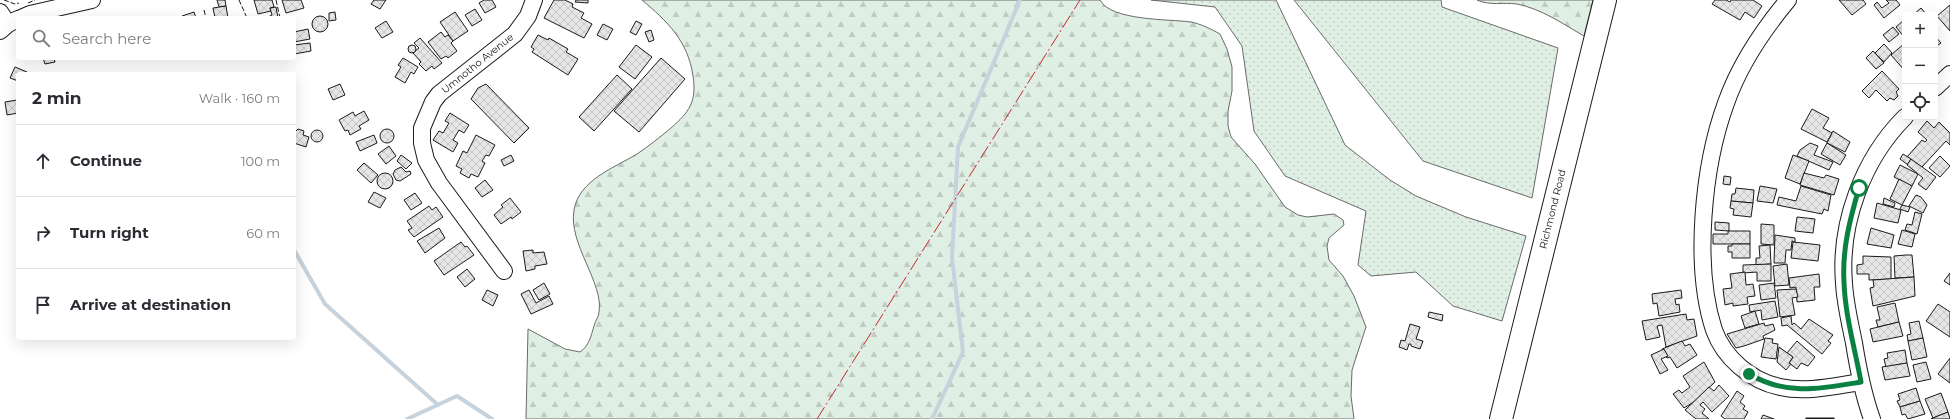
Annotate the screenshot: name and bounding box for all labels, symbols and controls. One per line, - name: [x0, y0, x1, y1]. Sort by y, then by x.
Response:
- map controls: [1902, 12, 1938, 120]
- button: +: [1902, 12, 1938, 48]
- search box: [16, 16, 296, 60]
- icon: search: [30, 27, 52, 49]
- text: Search here: [62, 29, 151, 48]
- street label: Umnotho Avenue: [439, 30, 516, 96]
- button: −: [1902, 48, 1938, 84]
- button: locate: [1902, 84, 1938, 120]
- text: 2 min: [32, 88, 82, 108]
- text: Walk · 160 m: [199, 90, 280, 106]
- icon: ahead: [32, 150, 54, 172]
- text: Continue: [70, 151, 142, 170]
- text: 100 m: [241, 153, 280, 169]
- street label: Richmond Road: [1536, 168, 1569, 250]
- route start: [1850, 179, 1868, 197]
- icon: right: [32, 222, 54, 244]
- text: Turn right: [70, 223, 149, 242]
- text: 60 m: [246, 225, 280, 241]
- icon: arrive: [32, 294, 54, 316]
- text: Arrive at destination: [70, 295, 231, 314]
- route end: [1740, 365, 1758, 383]

